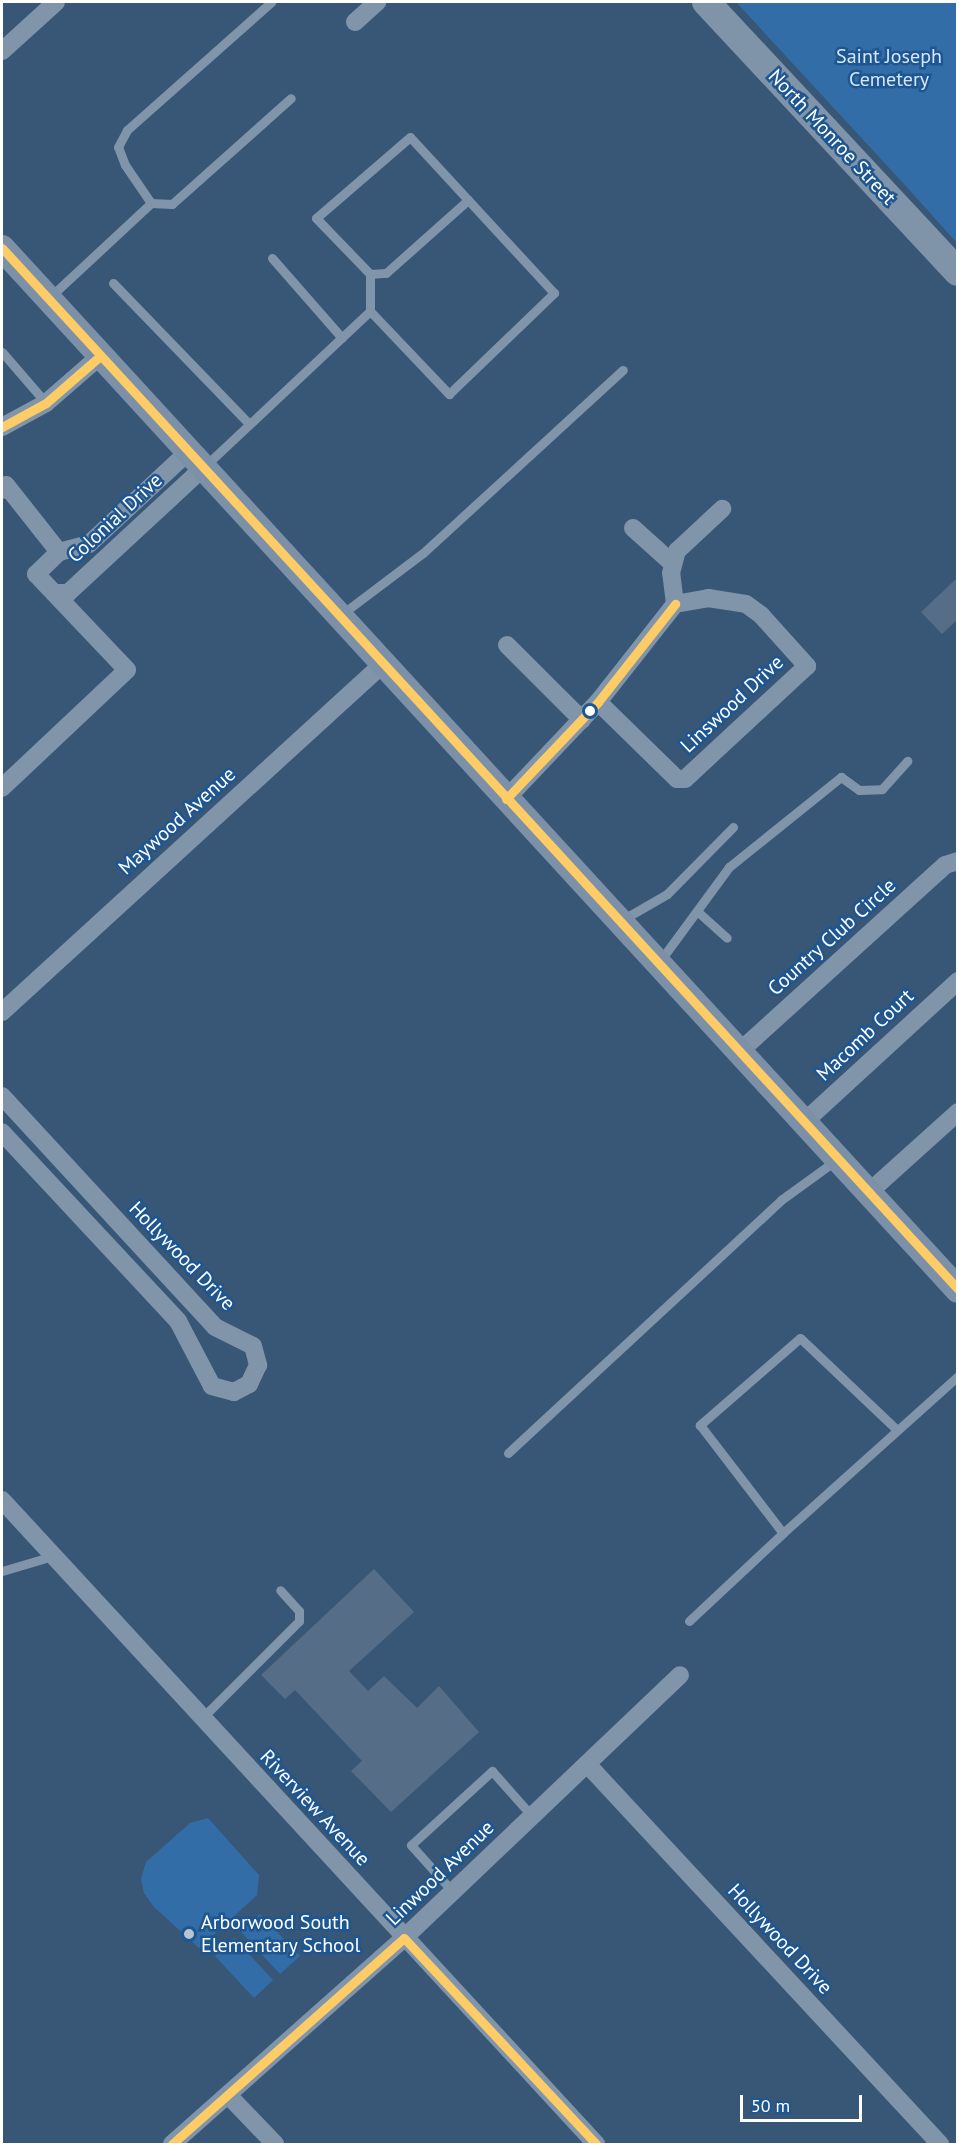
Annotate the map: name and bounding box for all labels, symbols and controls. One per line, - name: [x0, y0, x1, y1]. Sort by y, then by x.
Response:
- park label: Saint Joseph Cemetery: [836, 45, 942, 92]
- street label: North Monroe Street: [763, 64, 901, 210]
- street label: Colonial Drive: [63, 468, 167, 568]
- street label: Linswood Drive: [676, 650, 788, 758]
- unlabelled marker: [584, 705, 596, 717]
- street label: Maywood Avenue: [113, 762, 241, 880]
- street label: Country Club Circle: [763, 873, 901, 1001]
- street label: Macomb Court: [812, 984, 918, 1086]
- street label: Hollywood Drive: [124, 1197, 240, 1315]
- street label: Riverview Avenue: [255, 1745, 375, 1871]
- street label: Linwood Avenue: [381, 1815, 499, 1931]
- street label: Hollywood Drive: [723, 1879, 837, 1999]
- place label: Arborwood South Elementary School: [201, 1910, 361, 1957]
- marker: Arborwood South Elementary School: [182, 1927, 196, 1941]
- scale bar: [743, 2083, 864, 2121]
- text: 50 m: [751, 2094, 790, 2117]

